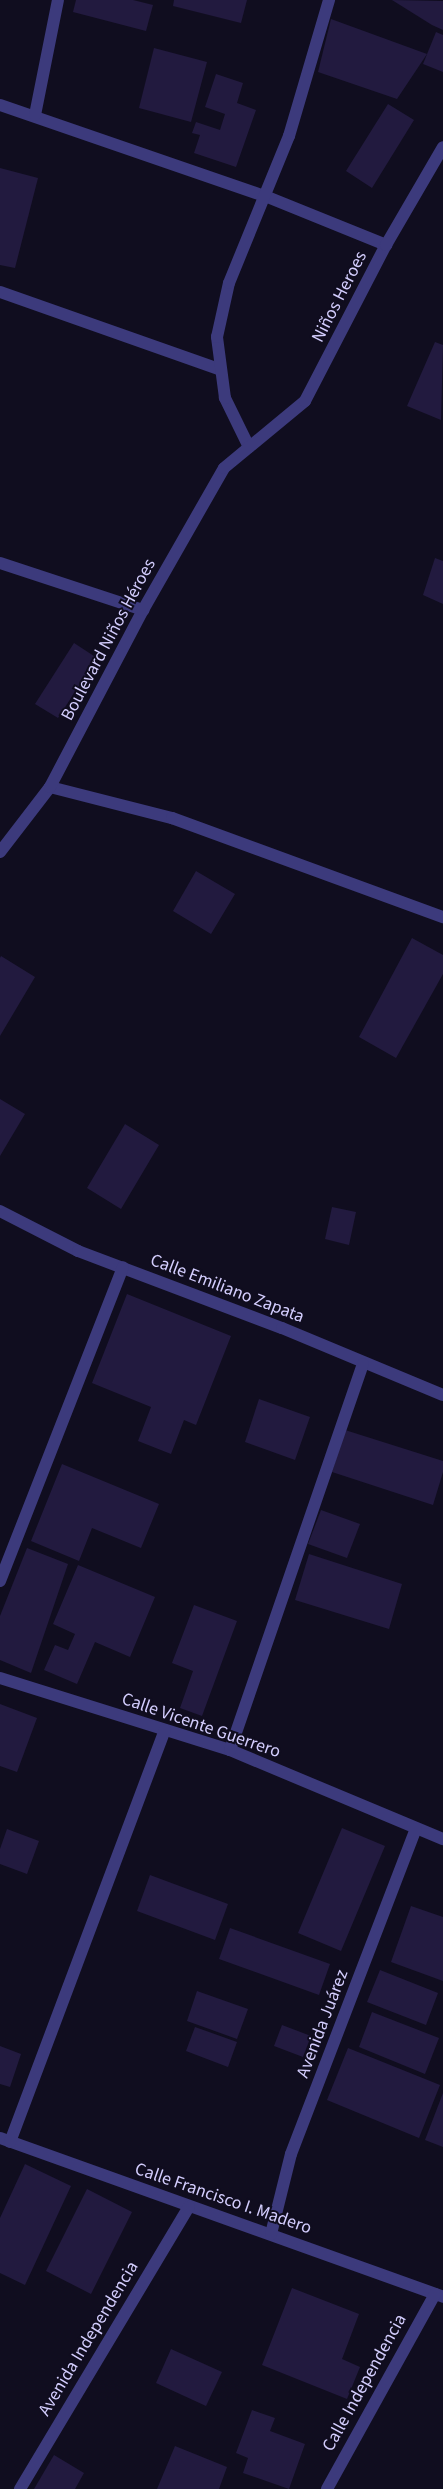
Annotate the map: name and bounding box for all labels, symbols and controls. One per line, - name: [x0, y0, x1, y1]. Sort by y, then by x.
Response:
- street label: Niños Heroes: [308, 248, 372, 346]
- street label: Boulevard Niños Héroes: [57, 555, 161, 725]
- street label: Calle Emiliano Zapata: [147, 1250, 307, 1328]
- street label: Calle Vicente Guerrero: [119, 1689, 283, 1763]
- street label: Avenida Juárez: [292, 1967, 354, 2081]
- street label: Calle Francisco I. Madero: [132, 2159, 314, 2239]
- street label: Avenida Independencia: [34, 2258, 144, 2420]
- street label: Calle Independencia: [318, 2311, 412, 2455]

